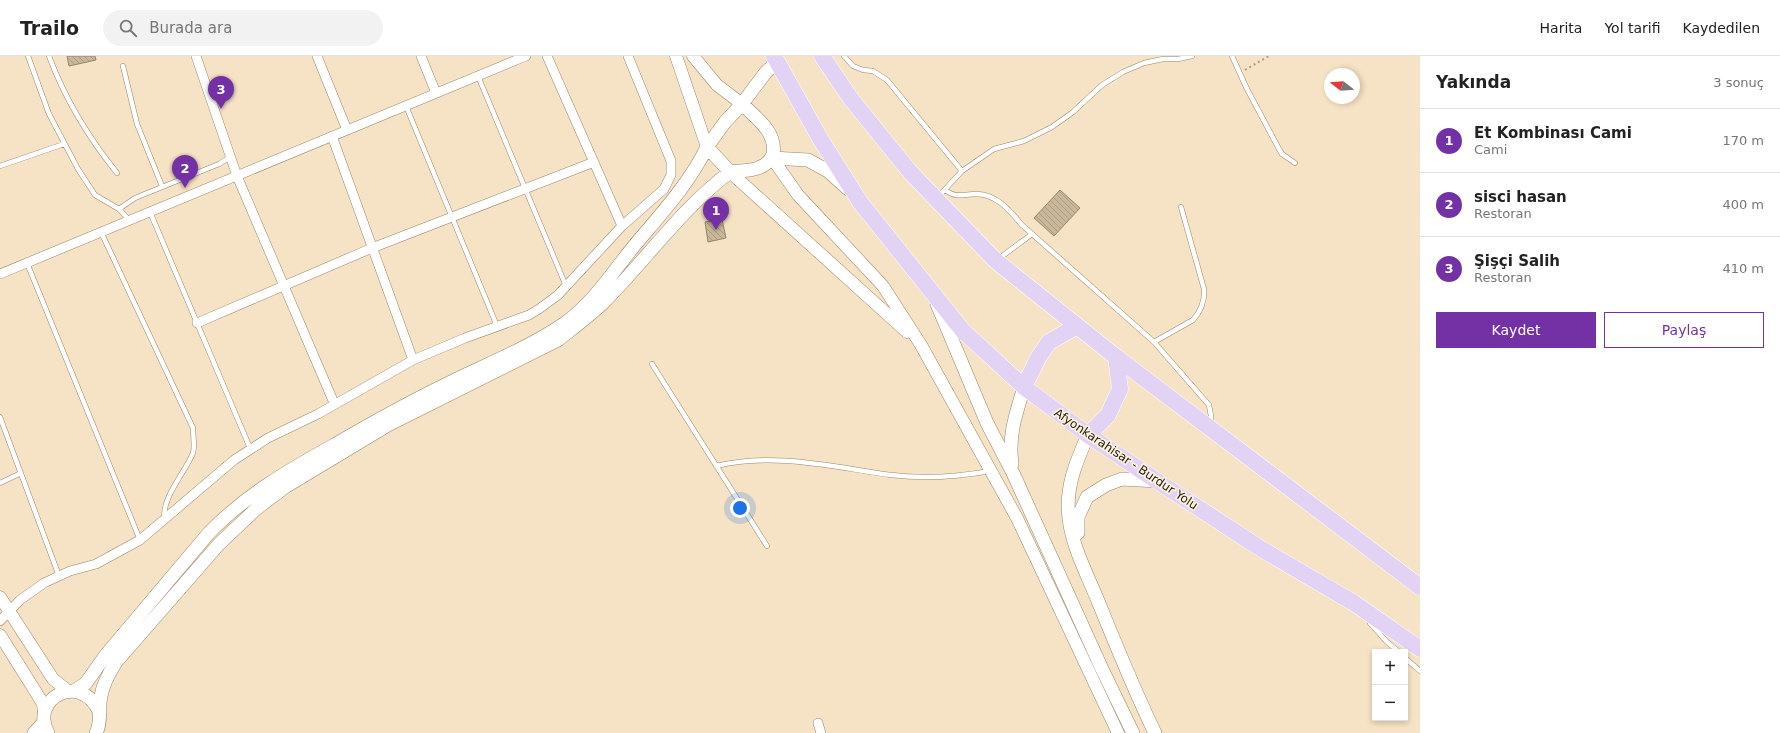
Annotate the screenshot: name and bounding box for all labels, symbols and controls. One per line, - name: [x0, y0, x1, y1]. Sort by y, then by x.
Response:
- search box: [103, 10, 383, 46]
- text: Trailo: [20, 17, 79, 39]
- icon: search: [117, 17, 139, 39]
- text: Burada ara: [149, 19, 232, 37]
- text: Harita: [1540, 20, 1582, 36]
- text: Yol tarifi: [1604, 20, 1661, 36]
- text: Kaydedilen: [1683, 20, 1760, 36]
- north arrow: [1324, 68, 1360, 104]
- text: Yakında: [1436, 72, 1511, 92]
- text: 3 sonuç: [1713, 75, 1764, 90]
- pin: 3: [208, 76, 234, 109]
- text: Et Kombinası Cami: [1474, 124, 1632, 142]
- text: 1: [1444, 133, 1454, 148]
- text: 170 m: [1722, 133, 1764, 148]
- text: Cami: [1474, 142, 1507, 157]
- pin: 2: [172, 155, 198, 188]
- text: sisci hasan: [1474, 188, 1567, 206]
- pin: 1: [703, 197, 729, 230]
- text: 2: [1444, 197, 1454, 212]
- text: 400 m: [1722, 197, 1764, 212]
- text: Restoran: [1474, 206, 1532, 221]
- text: Şişçi Salih: [1474, 252, 1560, 270]
- text: 3: [1444, 261, 1454, 276]
- text: 410 m: [1722, 261, 1764, 276]
- text: Restoran: [1474, 270, 1532, 285]
- button: Kaydet: [1436, 312, 1596, 348]
- button: Paylaş: [1604, 312, 1764, 348]
- street label: Afyonkarahisar - Burdur Yolu: [1052, 406, 1200, 512]
- your location: [730, 498, 750, 518]
- map controls: [1372, 649, 1408, 721]
- button: +: [1372, 649, 1408, 685]
- button: −: [1372, 685, 1408, 721]

